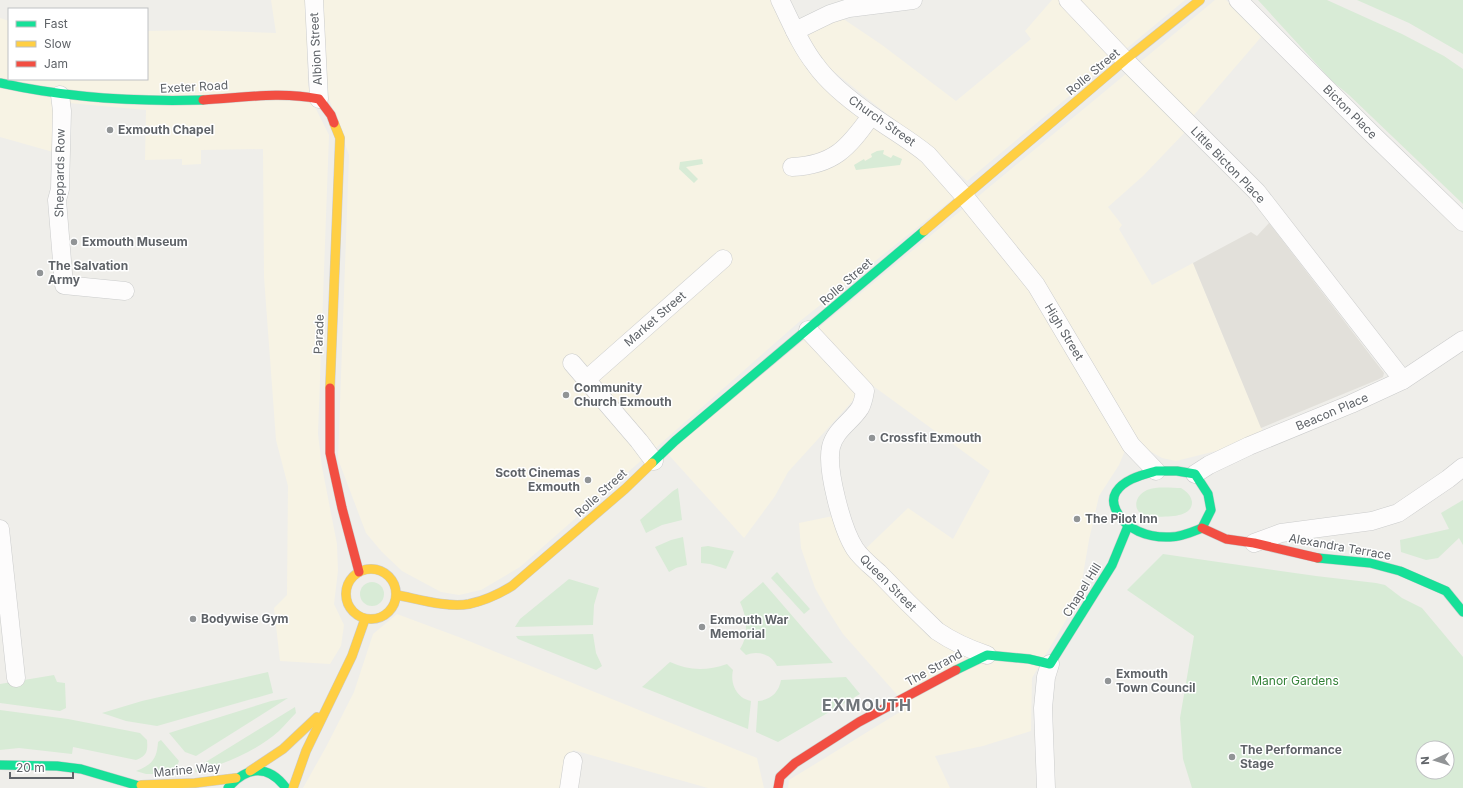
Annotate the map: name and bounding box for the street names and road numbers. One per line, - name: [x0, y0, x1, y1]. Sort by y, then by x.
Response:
- street label: Albion Street: [306, 12, 325, 86]
- street label: Rolle Street: [1063, 45, 1122, 98]
- street label: Exeter Road: [160, 77, 228, 96]
- street label: Bicton Place: [1320, 82, 1380, 142]
- street label: Church Street: [846, 92, 919, 149]
- street label: Little Bicton Place: [1188, 123, 1269, 206]
- street label: Sheppards Row: [51, 128, 68, 218]
- street label: Rolle Street: [816, 255, 875, 309]
- street label: Market Street: [621, 288, 689, 349]
- street label: High Street: [1042, 301, 1087, 363]
- street label: Parade: [310, 314, 327, 354]
- street label: Beacon Place: [1293, 390, 1370, 434]
- street label: Rolle Street: [572, 465, 630, 520]
- street label: Alexandra Terrace: [1288, 530, 1393, 563]
- street label: Queen Street: [857, 551, 920, 614]
- street label: Chapel Hill: [1059, 560, 1104, 620]
- street label: The Strand: [903, 646, 965, 689]
- street label: Marine Way: [153, 759, 221, 780]

